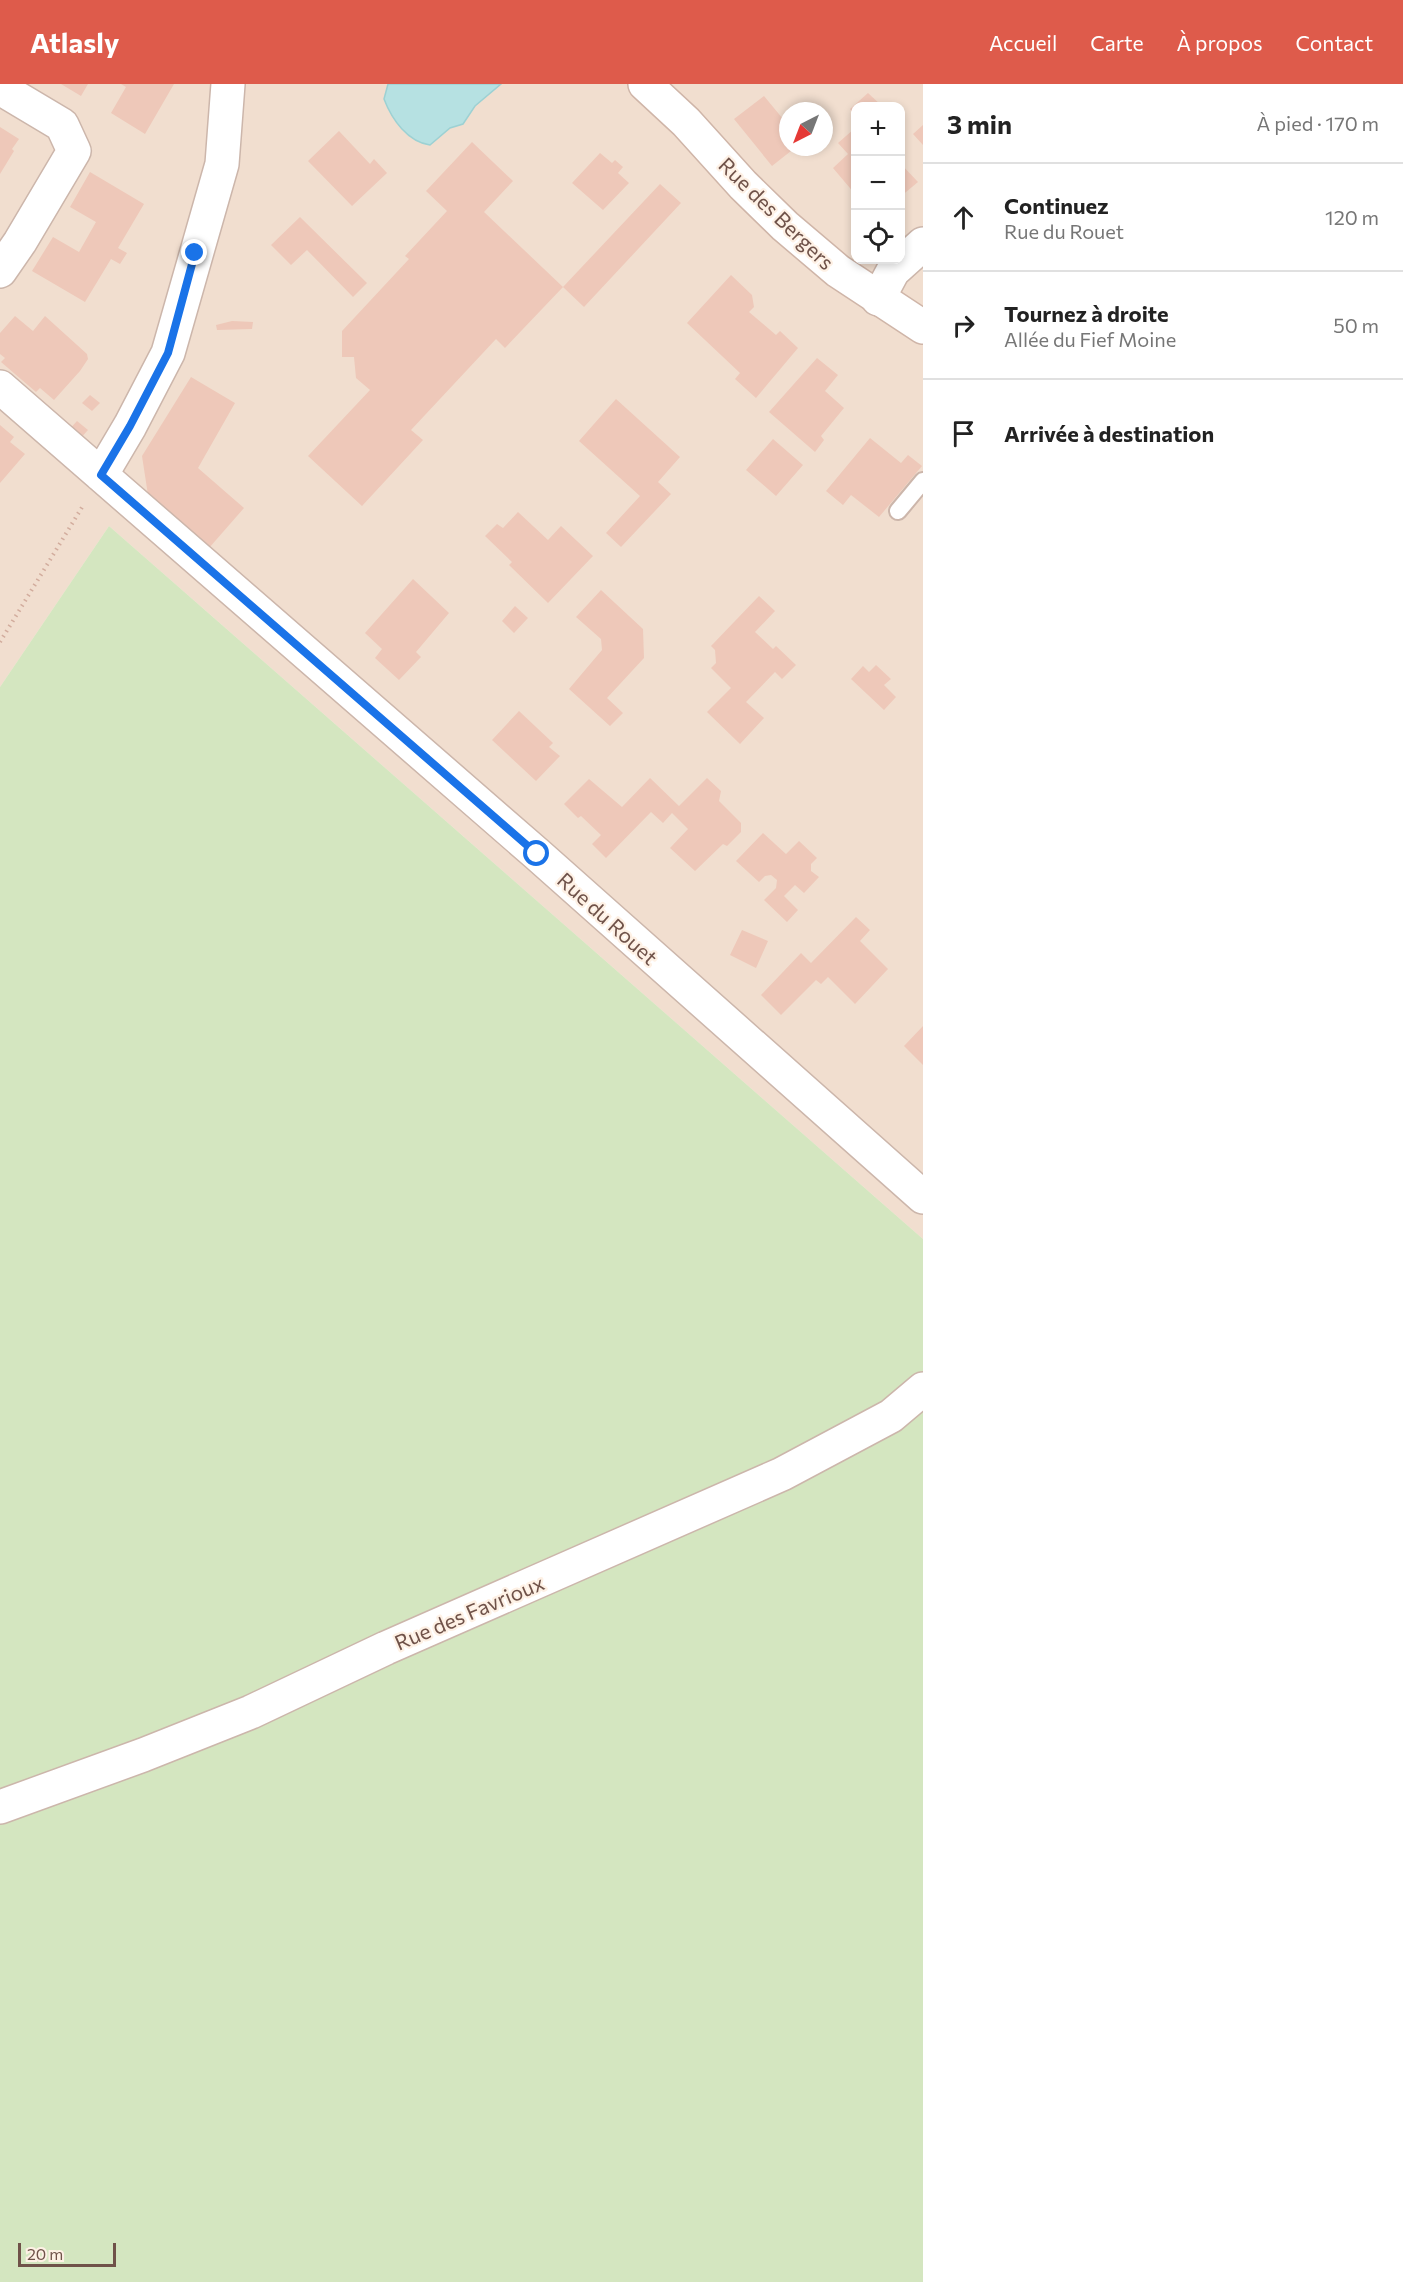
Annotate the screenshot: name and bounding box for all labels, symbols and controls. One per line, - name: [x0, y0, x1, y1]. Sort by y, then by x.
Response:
- text: Atlasly: [30, 25, 119, 59]
- text: Accueil: [989, 30, 1057, 55]
- text: Carte: [1090, 30, 1144, 55]
- text: À propos: [1177, 30, 1262, 55]
- text: Contact: [1295, 30, 1373, 55]
- north arrow: [779, 102, 833, 156]
- map controls: [851, 102, 905, 264]
- button: +: [851, 102, 905, 156]
- text: 3 min: [947, 108, 1012, 139]
- text: À pied · 170 m: [1257, 111, 1379, 135]
- street label: Rue des Bergers: [714, 152, 840, 274]
- button: −: [851, 156, 905, 210]
- text: Continuez: [1004, 192, 1109, 219]
- icon: ahead: [947, 201, 980, 234]
- text: 120 m: [1325, 205, 1379, 229]
- button: locate: [851, 210, 905, 264]
- text: Rue du Rouet: [1004, 219, 1124, 243]
- route end: [181, 239, 207, 265]
- text: Tournez à droite: [1004, 300, 1169, 327]
- icon: right: [947, 309, 980, 342]
- text: 50 m: [1333, 313, 1379, 337]
- text: Allée du Fief Moine: [1004, 327, 1176, 351]
- icon: arrive: [947, 417, 980, 450]
- text: Arrivée à destination: [1004, 420, 1214, 447]
- route start: [523, 840, 549, 866]
- street label: Rue du Rouet: [553, 867, 663, 969]
- street label: Rue des Favrioux: [390, 1569, 548, 1655]
- scale bar: [18, 2240, 116, 2268]
- text: 20 m: [27, 2244, 63, 2263]

